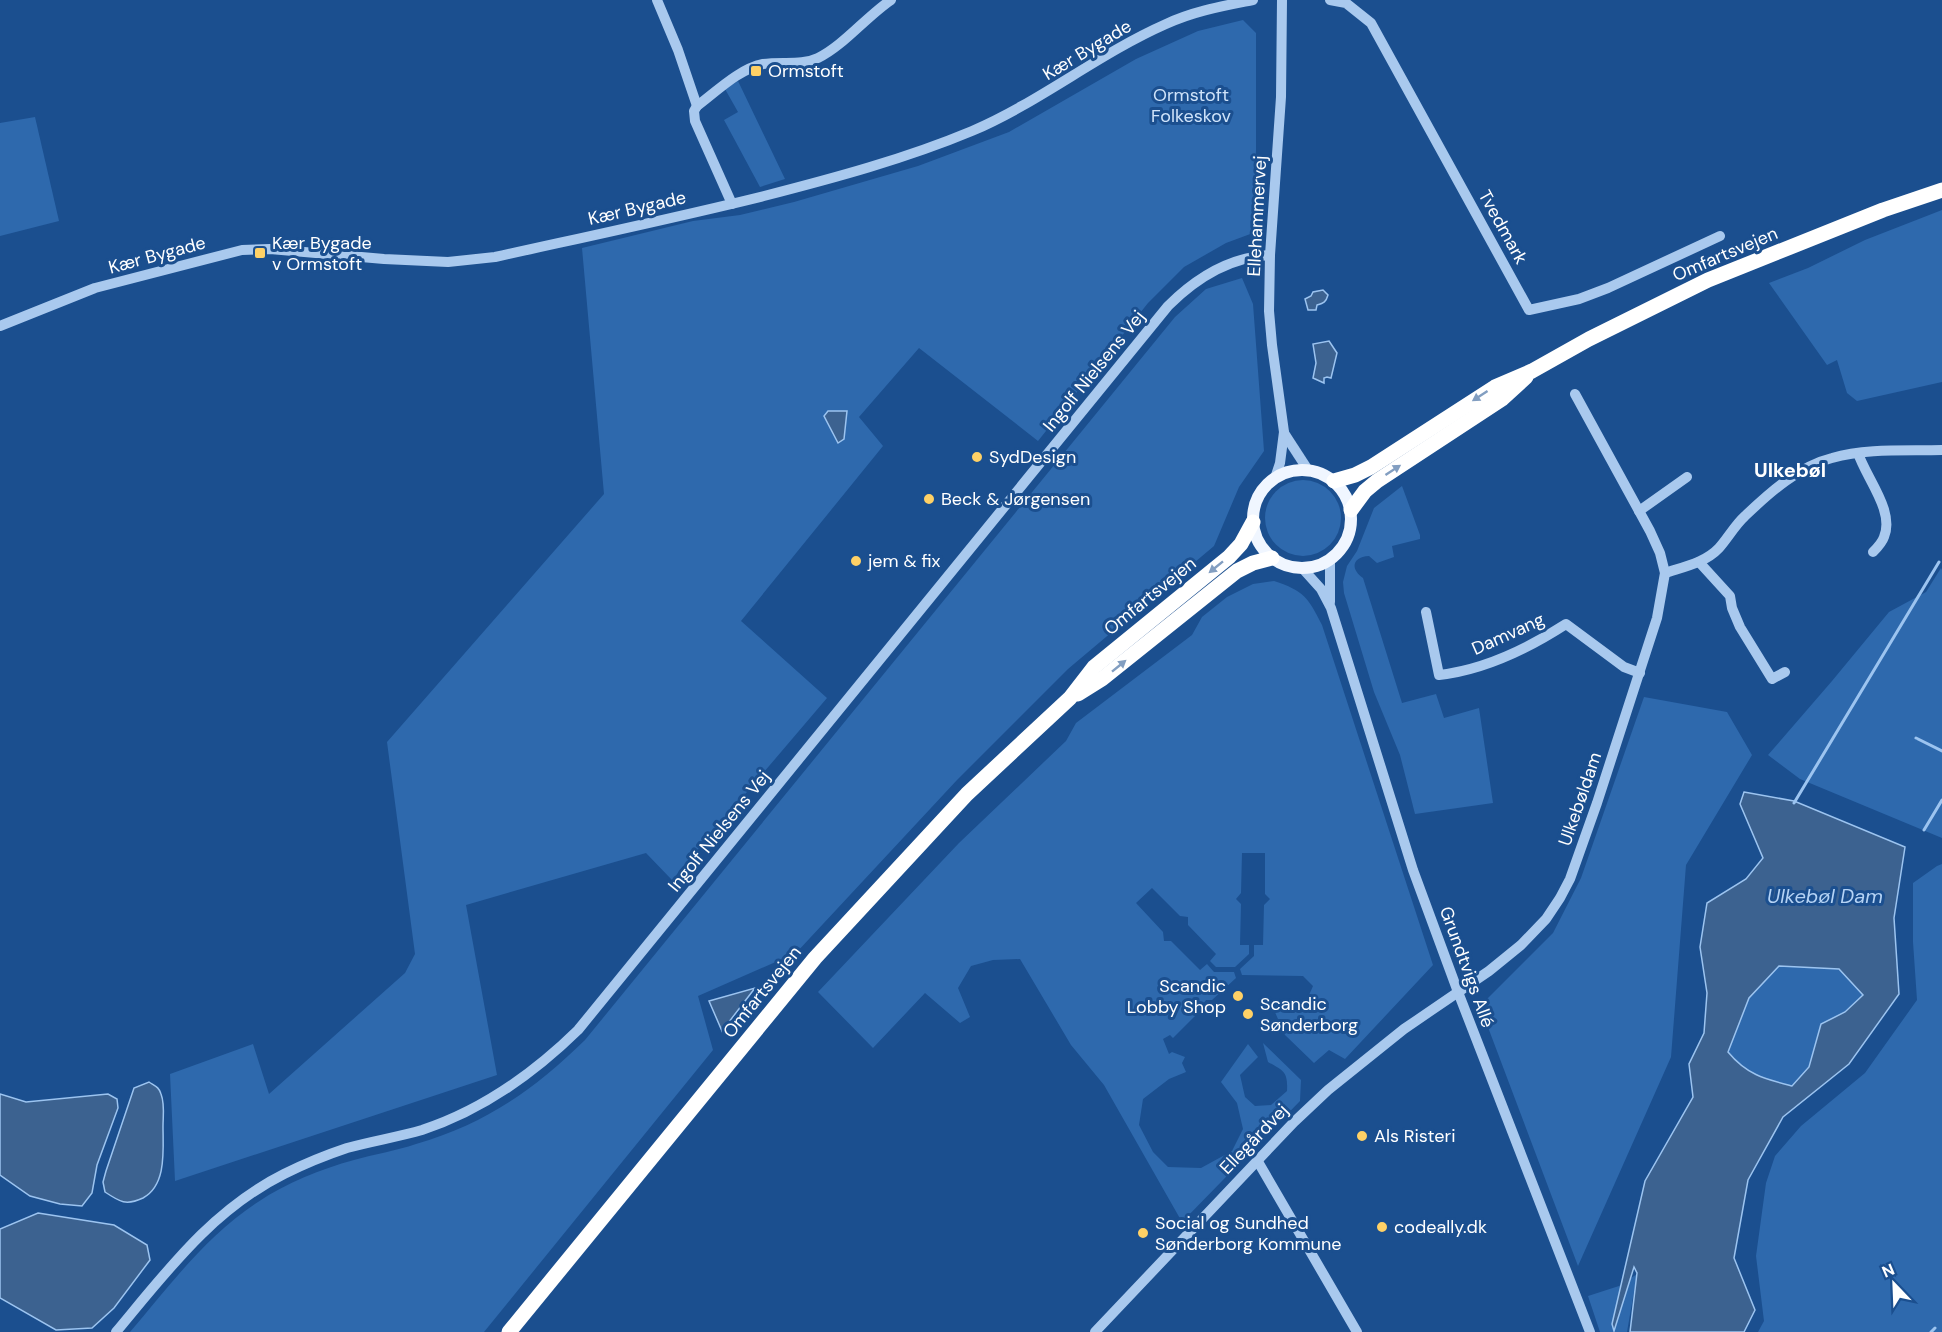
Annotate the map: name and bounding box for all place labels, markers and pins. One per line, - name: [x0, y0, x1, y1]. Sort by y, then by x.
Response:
- place label: Ormstoft: [768, 59, 844, 83]
- marker: Ormstoft: [749, 64, 763, 78]
- place label: Kær Bygade v Ormstoft: [272, 231, 372, 276]
- marker: Kær Bygade v Ormstoft: [253, 246, 267, 260]
- place label: SydDesign: [989, 445, 1076, 469]
- marker: SydDesign: [970, 450, 984, 464]
- place label: Beck & Jørgensen: [941, 487, 1090, 511]
- marker: Beck & Jørgensen: [922, 492, 936, 506]
- place label: jem & fix: [867, 549, 941, 573]
- marker: jem & fix: [849, 554, 863, 568]
- place label: Scandic Lobby Shop: [1127, 974, 1226, 1019]
- marker: Scandic Lobby Shop: [1231, 989, 1245, 1003]
- place label: Scandic Sønderborg: [1260, 992, 1358, 1037]
- marker: Scandic Sønderborg: [1241, 1007, 1255, 1021]
- place label: Als Risteri: [1374, 1124, 1455, 1148]
- marker: Als Risteri: [1355, 1129, 1369, 1143]
- place label: Social og Sundhed Sønderborg Kommune: [1155, 1211, 1341, 1256]
- place label: codeally.dk: [1394, 1215, 1487, 1239]
- marker: codeally.dk: [1375, 1220, 1389, 1234]
- marker: Social og Sundhed Sønderborg Kommune: [1136, 1226, 1150, 1240]

